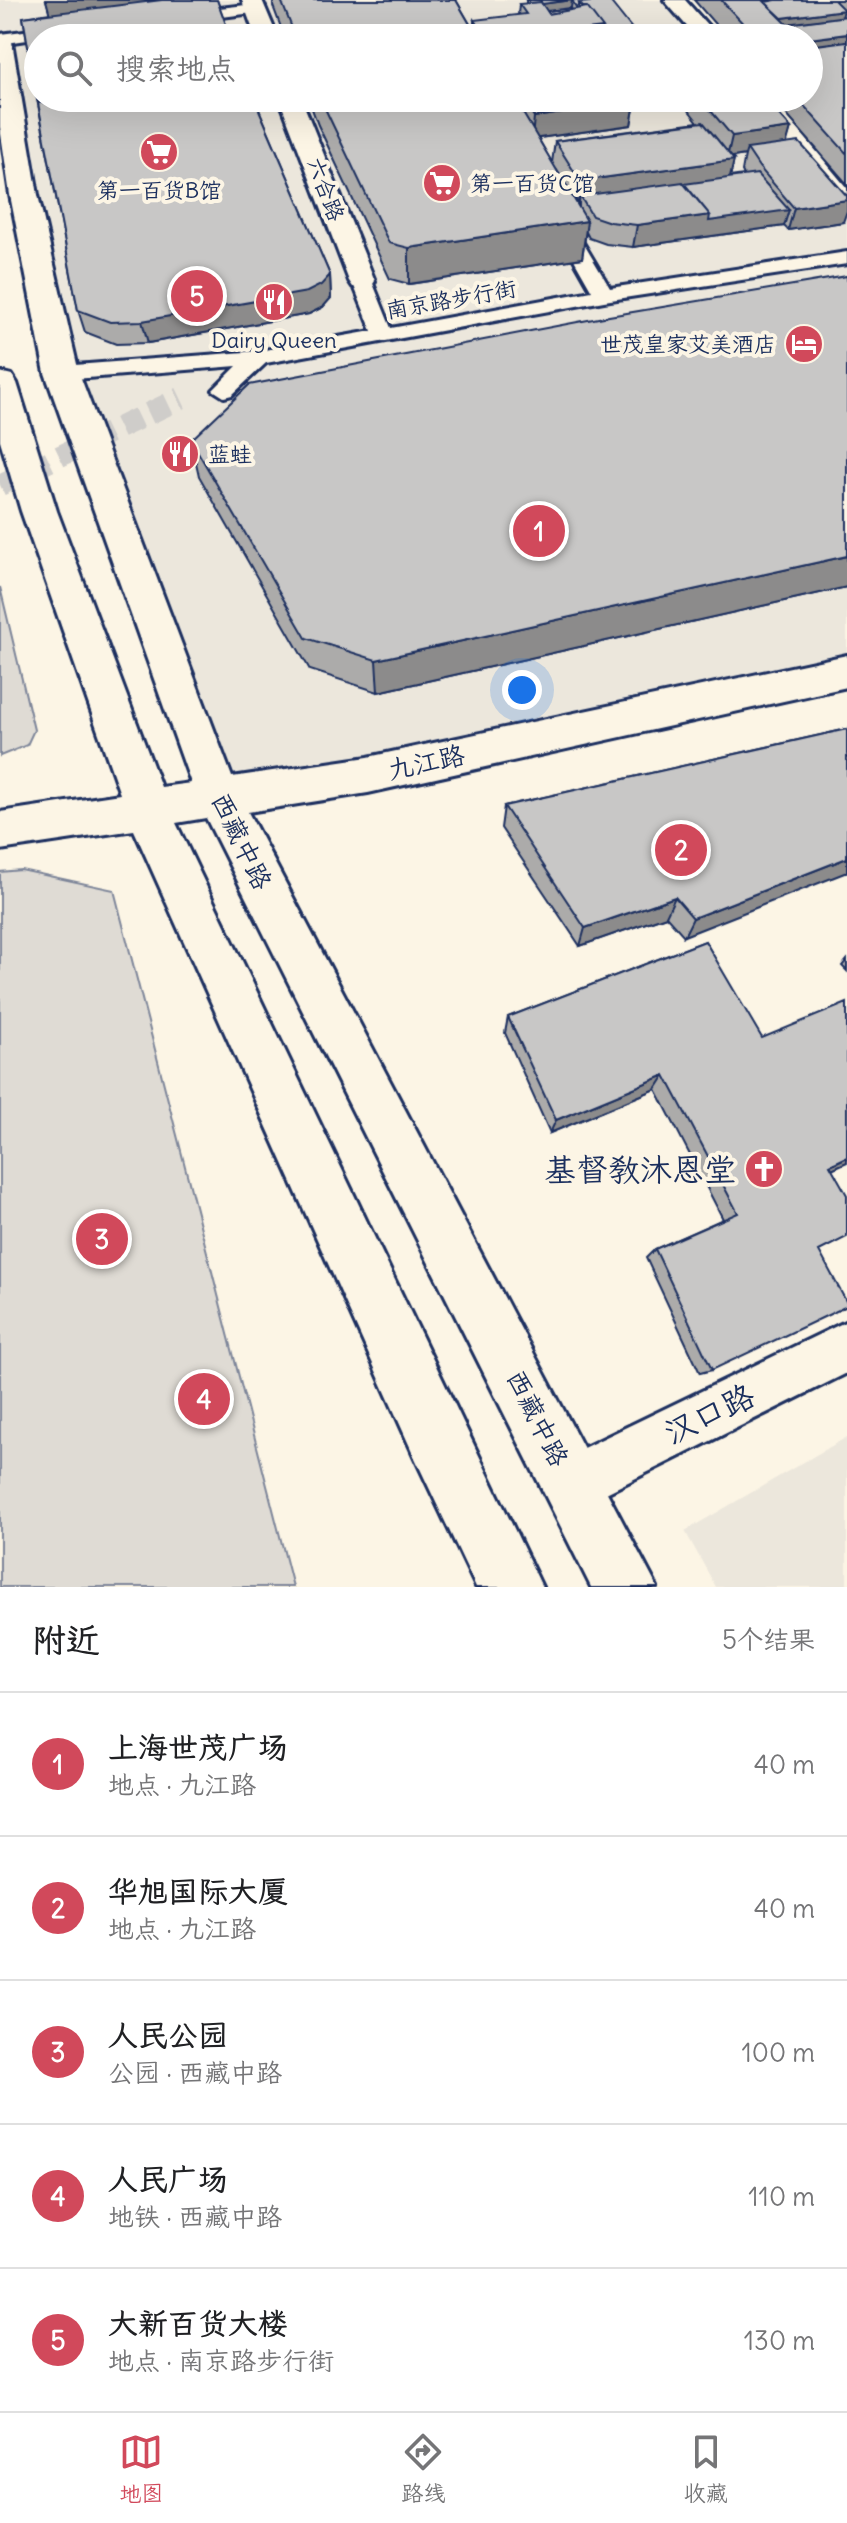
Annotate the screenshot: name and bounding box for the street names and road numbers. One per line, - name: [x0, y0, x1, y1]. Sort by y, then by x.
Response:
- street label: 六合路: [301, 153, 351, 225]
- street label: 南京路步行街: [384, 274, 518, 324]
- street label: 九江路: [384, 738, 468, 786]
- street label: 西藏中路: [204, 787, 280, 895]
- street label: 西藏中路: [500, 1364, 576, 1472]
- street label: 汉口路: [657, 1375, 761, 1453]

